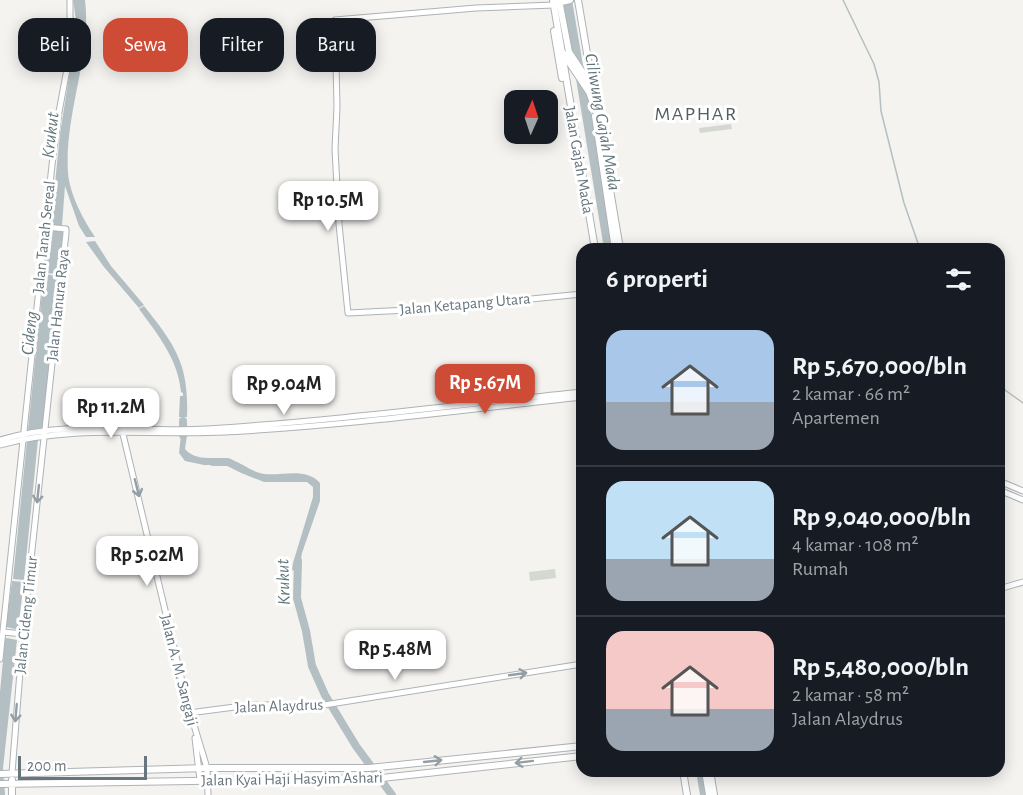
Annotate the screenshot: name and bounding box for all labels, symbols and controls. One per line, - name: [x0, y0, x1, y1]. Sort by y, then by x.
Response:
- chip: Beli: [18, 18, 91, 72]
- chip: Sewa: [103, 18, 188, 72]
- chip: Filter: [200, 18, 284, 72]
- chip: Baru: [296, 18, 376, 72]
- water label: Ciliwung Gajah Mada: [581, 52, 623, 192]
- north arrow: [504, 90, 558, 144]
- map controls: [504, 90, 558, 144]
- district label: MAPHAR: [654, 104, 738, 124]
- street label: Jalan Gajah Mada: [561, 105, 596, 215]
- water label: Krukut: [39, 111, 63, 159]
- street label: Jalan Tanah Sereal: [30, 180, 58, 294]
- pin: Rp 10.5M: [266, 181, 390, 232]
- text: Rp 10.5M: [292, 190, 364, 210]
- street label: Jalan Hanura Raya: [44, 248, 73, 362]
- icon: filters: [942, 263, 975, 296]
- text: 6 properti: [606, 266, 708, 292]
- street label: Jalan Ketapang Utara: [399, 290, 531, 318]
- water label: Cideng: [19, 310, 41, 356]
- text: Rp 5,670,000/bln: [792, 353, 967, 379]
- icon: home: [654, 354, 726, 426]
- pin: Rp 5.67M: [423, 364, 547, 415]
- pin: Rp 9.04M: [222, 365, 346, 416]
- text: Rp 5.67M: [449, 373, 521, 393]
- text: Rp 9.04M: [246, 374, 322, 394]
- text: 2 kamar · 66 m²: [792, 384, 910, 404]
- pin: Rp 11.2M: [49, 388, 173, 439]
- text: Rp 11.2M: [76, 397, 146, 417]
- text: Apartemen: [792, 408, 880, 428]
- one-way arrow: [131, 479, 143, 498]
- one-way arrow: [32, 484, 43, 504]
- text: Rp 9,040,000/bln: [792, 504, 971, 530]
- icon: home: [654, 505, 726, 577]
- text: 4 kamar · 108 m²: [792, 535, 919, 555]
- pin: Rp 5.02M: [85, 536, 209, 587]
- text: Rp 5.02M: [110, 545, 184, 565]
- street label: Jalan Cideng Timur: [12, 554, 40, 675]
- water label: Krukut: [274, 558, 294, 606]
- text: Rumah: [792, 559, 848, 579]
- street label: Jalan A. M. Sangaji: [156, 613, 201, 728]
- pin: Rp 5.48M: [333, 630, 457, 681]
- text: Rp 5.48M: [358, 639, 432, 659]
- text: Rp 5,480,000/bln: [792, 654, 969, 680]
- icon: home: [654, 655, 726, 727]
- one-way arrow: [507, 668, 527, 679]
- text: 2 kamar · 58 m²: [792, 685, 909, 705]
- street label: Jalan Alaydrus: [234, 696, 324, 717]
- one-way arrow: [10, 703, 21, 722]
- text: Jalan Alaydrus: [792, 709, 903, 729]
- scale bar: [18, 753, 147, 780]
- one-way arrow: [422, 755, 442, 766]
- one-way arrow: [514, 756, 534, 767]
- text: 200 m: [27, 758, 67, 774]
- street label: Jalan Kyai Haji Hasyim Ashari: [201, 769, 383, 790]

